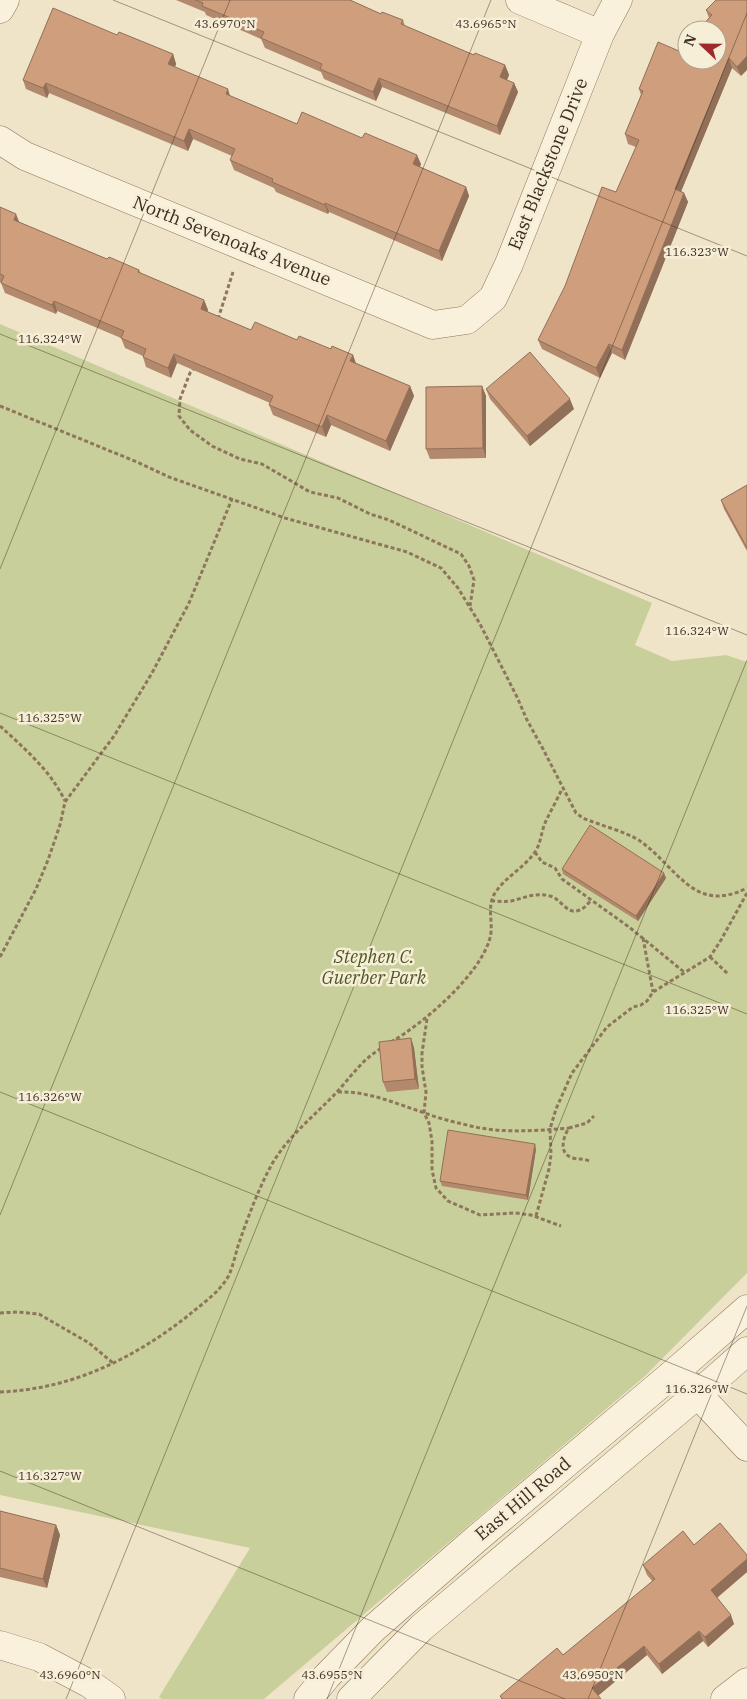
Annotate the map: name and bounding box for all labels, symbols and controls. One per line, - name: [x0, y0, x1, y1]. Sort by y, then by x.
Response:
- text: 43.6970°N: [194, 16, 256, 31]
- text: 43.6965°N: [455, 16, 517, 31]
- north arrow: [677, 20, 727, 70]
- text: N: [680, 32, 700, 49]
- street label: East Blackstone Drive: [502, 74, 593, 253]
- street label: North Sevenoaks Avenue: [130, 190, 335, 291]
- text: 116.323°W: [665, 244, 729, 259]
- text: 116.324°W: [18, 331, 82, 346]
- text: 116.324°W: [665, 623, 729, 638]
- text: 116.325°W: [18, 710, 82, 725]
- park label: Stephen C. Guerber Park: [322, 945, 427, 989]
- text: 116.325°W: [665, 1002, 729, 1017]
- text: 116.326°W: [18, 1089, 82, 1104]
- text: 116.326°W: [665, 1381, 729, 1396]
- street label: East Hill Road: [470, 1452, 575, 1545]
- text: 116.327°W: [18, 1468, 82, 1483]
- text: 43.6960°N: [39, 1667, 101, 1682]
- text: 43.6955°N: [301, 1667, 363, 1682]
- text: 43.6950°N: [562, 1667, 624, 1682]

